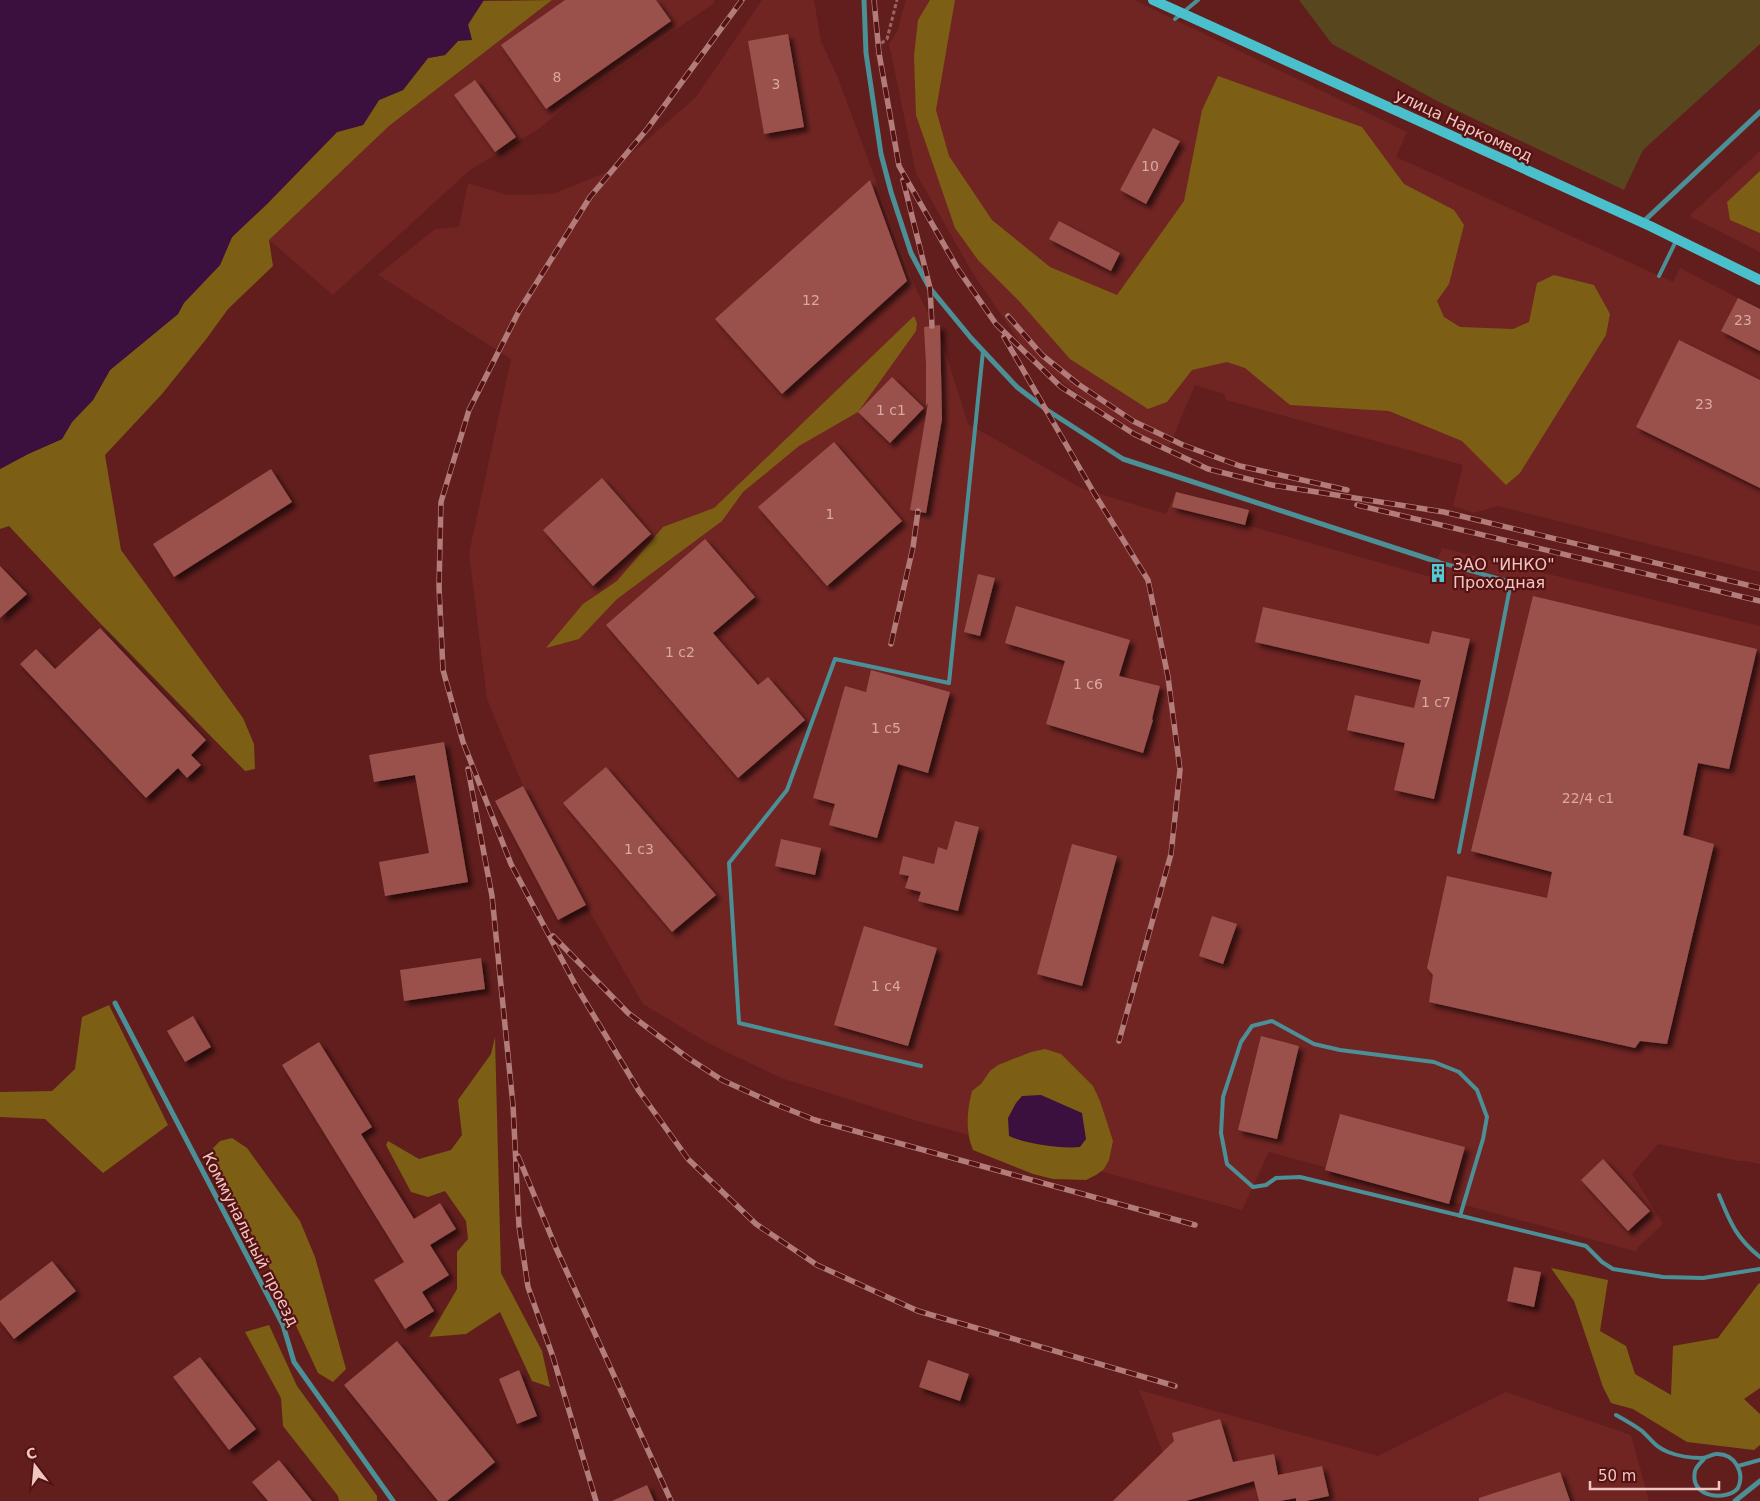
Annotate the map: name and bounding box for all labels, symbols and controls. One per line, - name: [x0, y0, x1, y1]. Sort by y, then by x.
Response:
- house number: 8: [553, 69, 561, 85]
- house number: 3: [772, 76, 780, 92]
- street label: улица Наркомвод: [1392, 85, 1536, 166]
- house number: 10: [1141, 158, 1159, 174]
- house number: 12: [802, 292, 820, 308]
- house number: 23: [1734, 312, 1752, 328]
- house number: 23: [1695, 396, 1713, 412]
- house number: 1 с1: [876, 402, 906, 418]
- house number: 1: [826, 506, 834, 522]
- place label: ЗАО "ИНКО" Проходная: [1453, 555, 1555, 592]
- building icon: ЗАО "ИНКО" Проходная: [1427, 562, 1449, 584]
- house number: 1 с2: [665, 644, 695, 660]
- house number: 1 с6: [1073, 676, 1103, 692]
- house number: 1 с7: [1421, 694, 1451, 710]
- house number: 1 с5: [871, 720, 901, 736]
- house number: 22/4 с1: [1562, 790, 1614, 806]
- house number: 1 с3: [624, 841, 654, 857]
- house number: 1 с4: [871, 978, 901, 994]
- street label: Коммунальный проезд: [198, 1149, 303, 1330]
- north arrow: [10, 1441, 60, 1491]
- text: С: [24, 1444, 39, 1463]
- scale bar: [1590, 1458, 1719, 1490]
- text: 50 m: [1598, 1467, 1636, 1485]

